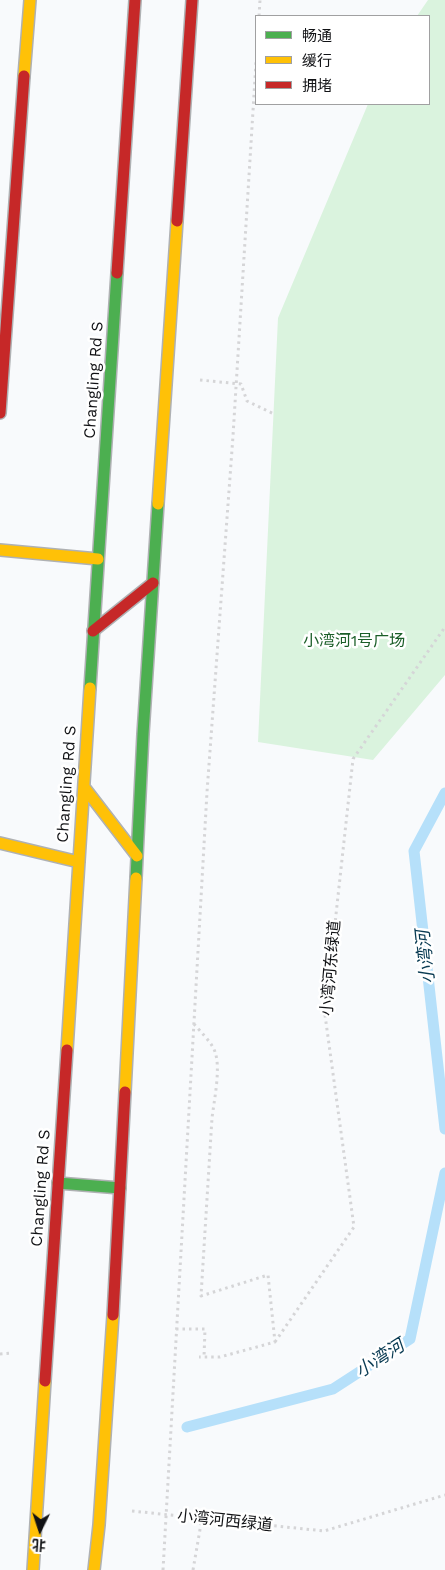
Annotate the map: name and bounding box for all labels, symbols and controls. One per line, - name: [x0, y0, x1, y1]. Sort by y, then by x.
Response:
- legend: [255, 15, 430, 105]
- text: 畅通: [302, 27, 332, 45]
- text: 缓行: [302, 52, 332, 70]
- text: 拥堵: [302, 77, 332, 95]
- street label: Changling Rd S: [80, 321, 108, 439]
- park label: 小湾河1号广场: [303, 631, 405, 651]
- street label: Changling Rd S: [53, 725, 81, 843]
- street label: 小湾河东绿道: [317, 919, 345, 1017]
- water label: 小湾河: [412, 929, 440, 985]
- street label: Changling Rd S: [27, 1129, 55, 1247]
- water label: 小湾河: [351, 1335, 409, 1383]
- north arrow: [15, 1505, 65, 1555]
- street label: 小湾河西绿道: [176, 1506, 274, 1536]
- text: 北: [31, 1536, 46, 1553]

